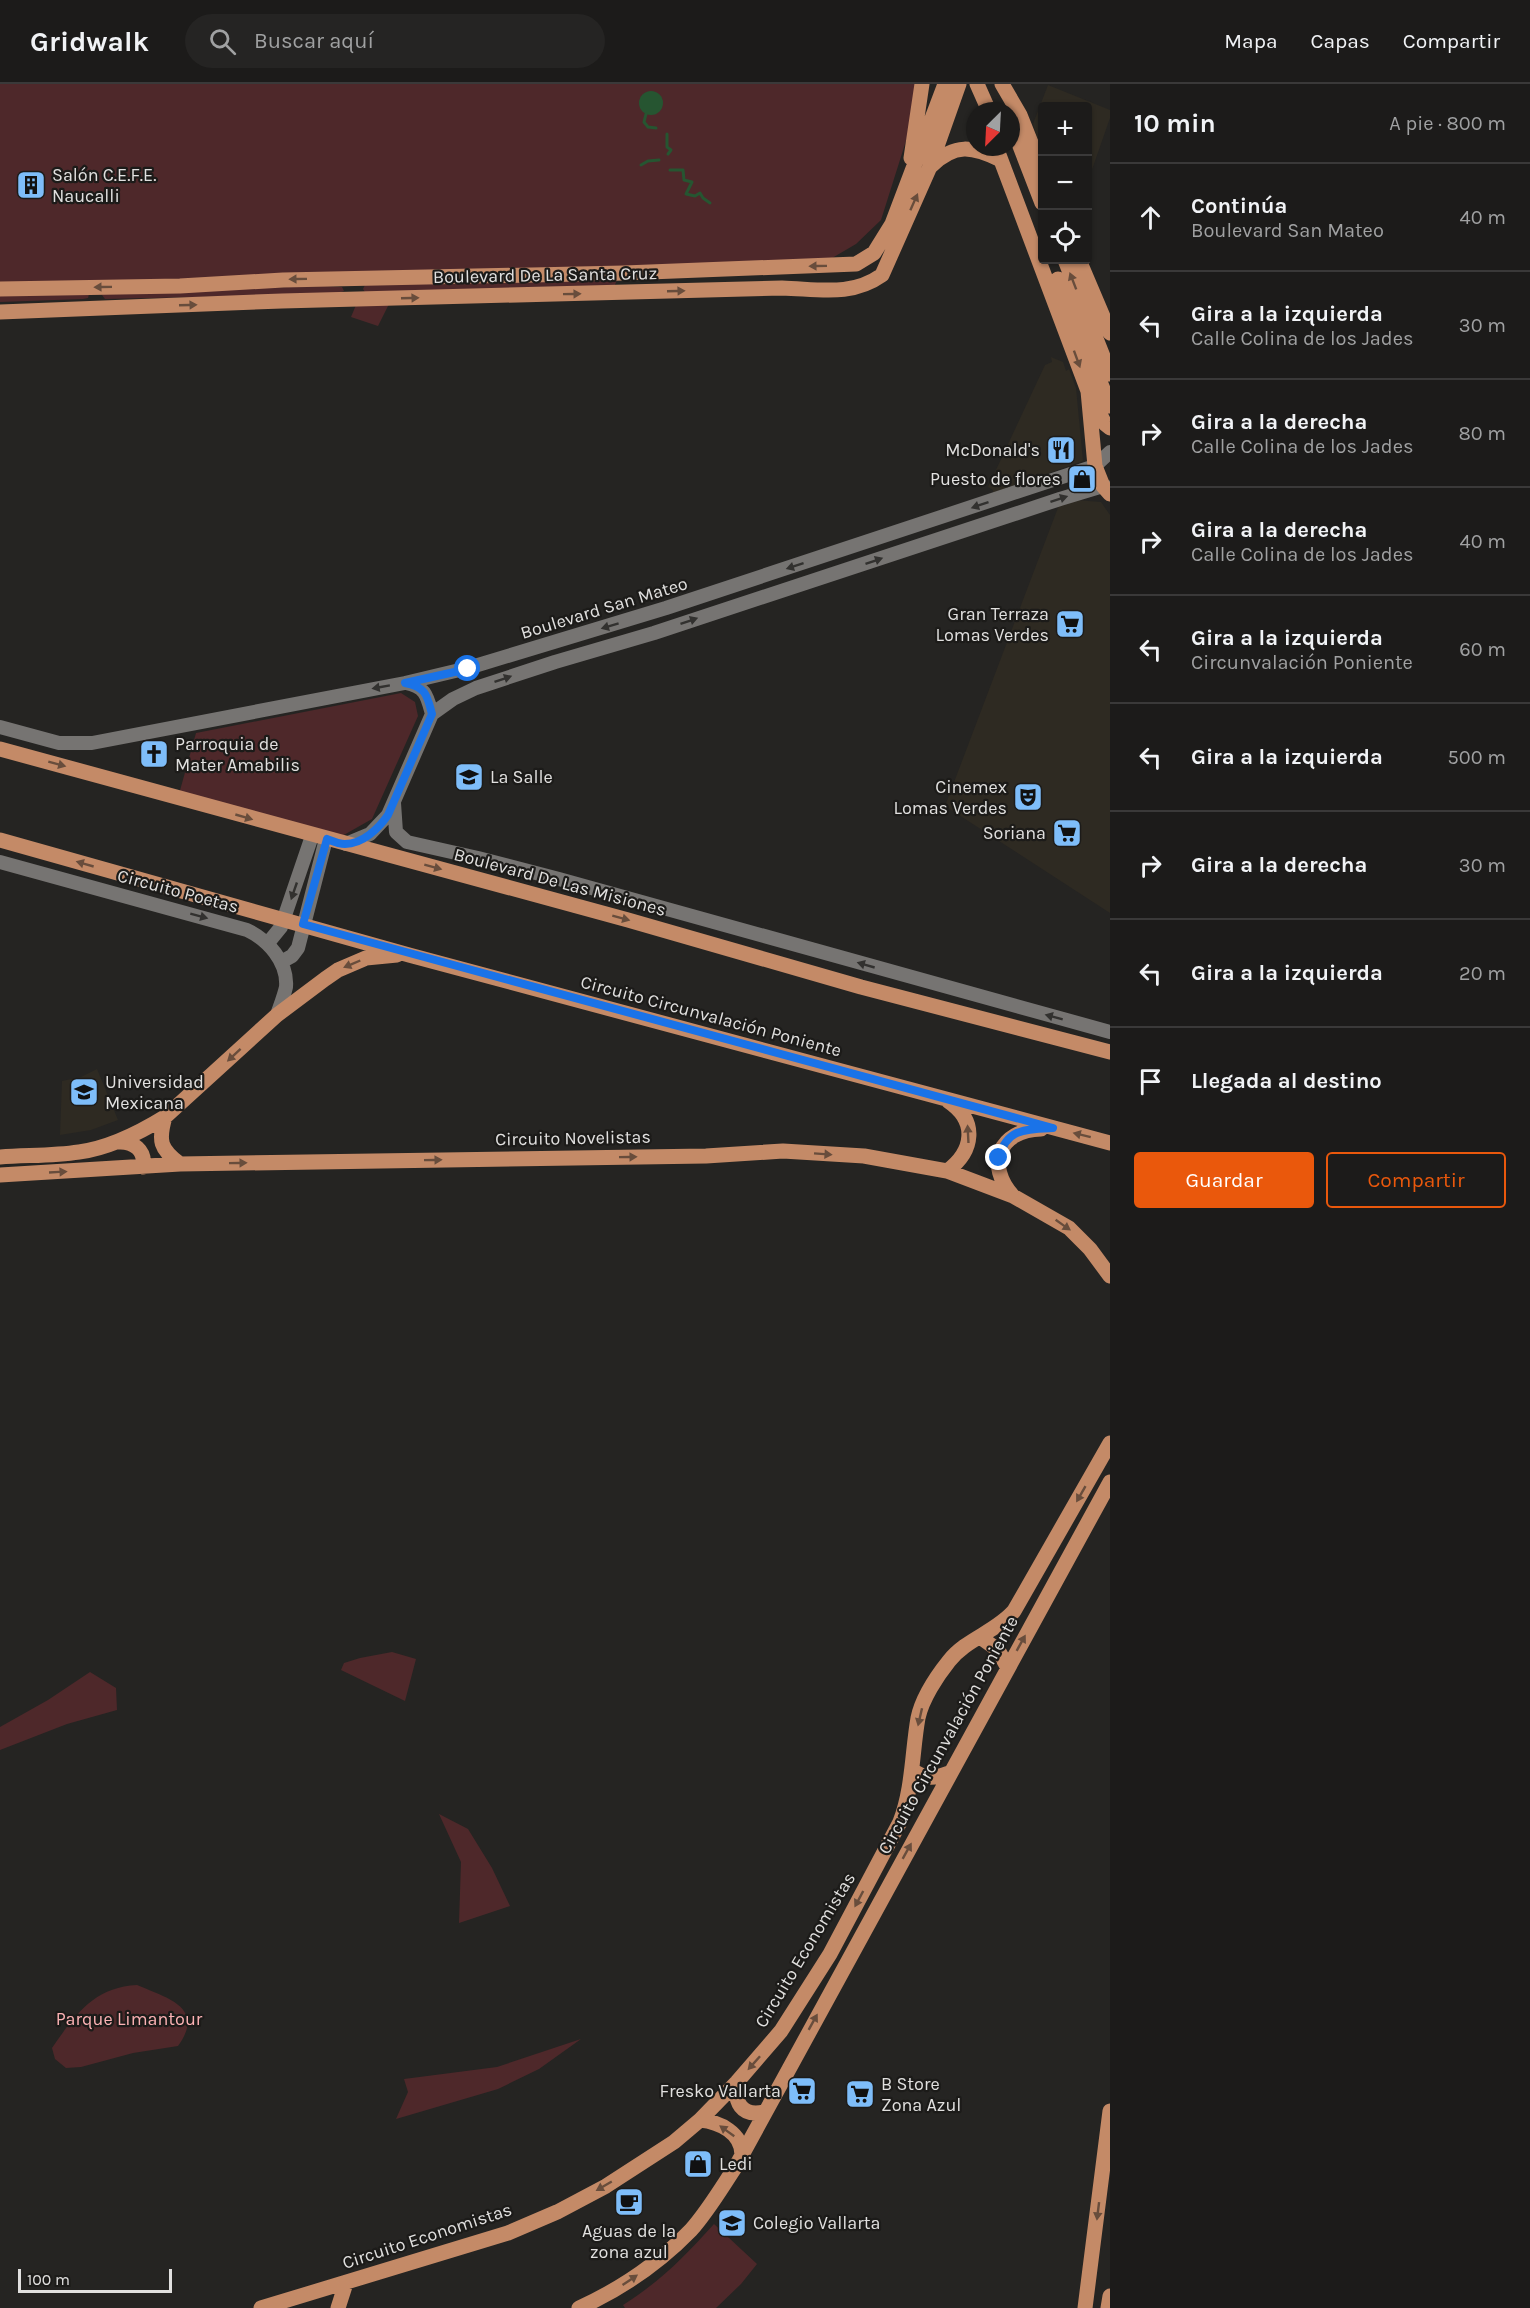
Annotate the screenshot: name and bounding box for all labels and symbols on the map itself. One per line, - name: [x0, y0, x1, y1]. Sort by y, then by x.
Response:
- north arrow: [966, 102, 1020, 156]
- place label: Salón C.E.F.E. Naucalli: [52, 164, 156, 207]
- building icon: Salón C.E.F.E. Naucalli: [15, 169, 47, 201]
- one-way arrow: [910, 194, 919, 211]
- one-way arrow: [809, 261, 828, 271]
- street label: Boulevard De La Santa Cruz: [433, 262, 657, 288]
- one-way arrow: [1068, 272, 1077, 290]
- one-way arrow: [288, 275, 307, 284]
- one-way arrow: [93, 282, 112, 292]
- one-way arrow: [666, 287, 685, 296]
- one-way arrow: [562, 289, 581, 299]
- one-way arrow: [401, 293, 420, 303]
- one-way arrow: [179, 300, 198, 309]
- one-way arrow: [1072, 350, 1082, 368]
- restaurant icon: McDonald's: [1045, 434, 1077, 466]
- place label: McDonald's: [945, 439, 1040, 461]
- shop icon: Puesto de flores: [1066, 463, 1098, 495]
- place label: Puesto de flores: [930, 468, 1061, 490]
- one-way arrow: [1050, 494, 1068, 503]
- one-way arrow: [971, 501, 989, 511]
- one-way arrow: [865, 555, 883, 565]
- one-way arrow: [786, 561, 804, 571]
- street label: Boulevard San Mateo: [518, 572, 690, 644]
- place label: Gran Terraza Lomas Verdes: [936, 603, 1049, 646]
- supermarket icon: Gran Terraza Lomas Verdes: [1054, 608, 1086, 640]
- one-way arrow: [680, 615, 698, 625]
- one-way arrow: [601, 622, 619, 631]
- route start: [454, 655, 480, 681]
- one-way arrow: [494, 674, 512, 684]
- one-way arrow: [371, 683, 390, 692]
- place label: Parroquia de Mater Amabilis: [175, 733, 300, 776]
- church icon: Parroquia de Mater Amabilis: [138, 738, 170, 770]
- one-way arrow: [47, 760, 66, 770]
- school or university icon: La Salle: [453, 761, 485, 793]
- place label: La Salle: [490, 766, 553, 788]
- place label: Cinemex Lomas Verdes: [894, 776, 1007, 819]
- theatre icon: Cinemex Lomas Verdes: [1012, 781, 1044, 813]
- one-way arrow: [235, 813, 253, 822]
- supermarket icon: Soriana: [1051, 817, 1083, 849]
- place label: Soriana: [983, 822, 1046, 844]
- street label: Boulevard De Las Misiones: [451, 843, 669, 921]
- one-way arrow: [76, 859, 94, 868]
- one-way arrow: [424, 863, 442, 873]
- street label: Circuito Poetas: [115, 864, 241, 918]
- one-way arrow: [288, 883, 298, 901]
- one-way arrow: [190, 912, 208, 921]
- one-way arrow: [612, 914, 630, 924]
- one-way arrow: [342, 959, 360, 969]
- one-way arrow: [856, 960, 875, 970]
- street label: Circuito Circunvalación Poniente: [578, 971, 844, 1061]
- one-way arrow: [1044, 1012, 1062, 1021]
- one-way arrow: [227, 1048, 242, 1061]
- place label: Universidad Mexicana: [105, 1071, 204, 1114]
- school or university icon: Universidad Mexicana: [68, 1076, 100, 1108]
- one-way arrow: [963, 1124, 972, 1143]
- street label: Circuito Novelistas: [495, 1126, 651, 1150]
- one-way arrow: [1072, 1130, 1091, 1140]
- route end: [985, 1144, 1011, 1170]
- one-way arrow: [814, 1149, 833, 1158]
- one-way arrow: [619, 1152, 638, 1162]
- one-way arrow: [424, 1155, 443, 1165]
- one-way arrow: [229, 1158, 248, 1168]
- one-way arrow: [49, 1167, 68, 1177]
- one-way arrow: [1055, 1219, 1071, 1231]
- one-way arrow: [1075, 1486, 1086, 1502]
- street label: Circuito Circunvalación Poniente: [873, 1612, 1023, 1858]
- one-way arrow: [1016, 1635, 1026, 1652]
- one-way arrow: [914, 1708, 924, 1726]
- one-way arrow: [902, 1842, 912, 1859]
- street label: Circuito Economistas: [750, 1868, 860, 2032]
- one-way arrow: [854, 1891, 864, 1908]
- park label: Parque Limantour: [56, 2008, 203, 2030]
- one-way arrow: [808, 2013, 818, 2030]
- one-way arrow: [748, 2055, 761, 2070]
- place label: B Store Zona Azul: [881, 2073, 961, 2116]
- supermarket icon: Fresko Vallarta: [786, 2075, 818, 2107]
- supermarket icon: B Store Zona Azul: [844, 2078, 876, 2110]
- place label: Fresko Vallarta: [659, 2080, 781, 2102]
- one-way arrow: [720, 2125, 736, 2137]
- shop icon: Ledi: [682, 2148, 714, 2180]
- place label: Ledi: [719, 2153, 753, 2175]
- one-way arrow: [595, 2181, 612, 2191]
- cafe icon: Aguas de la zona azul: [613, 2186, 645, 2218]
- street label: Circuito Economistas: [339, 2198, 515, 2274]
- one-way arrow: [1094, 2201, 1103, 2220]
- school or university icon: Colegio Vallarta: [716, 2207, 748, 2239]
- place label: Colegio Vallarta: [753, 2212, 880, 2234]
- place label: Aguas de la zona azul: [582, 2220, 676, 2263]
- scale bar: [18, 2266, 172, 2294]
- one-way arrow: [622, 2275, 638, 2286]

